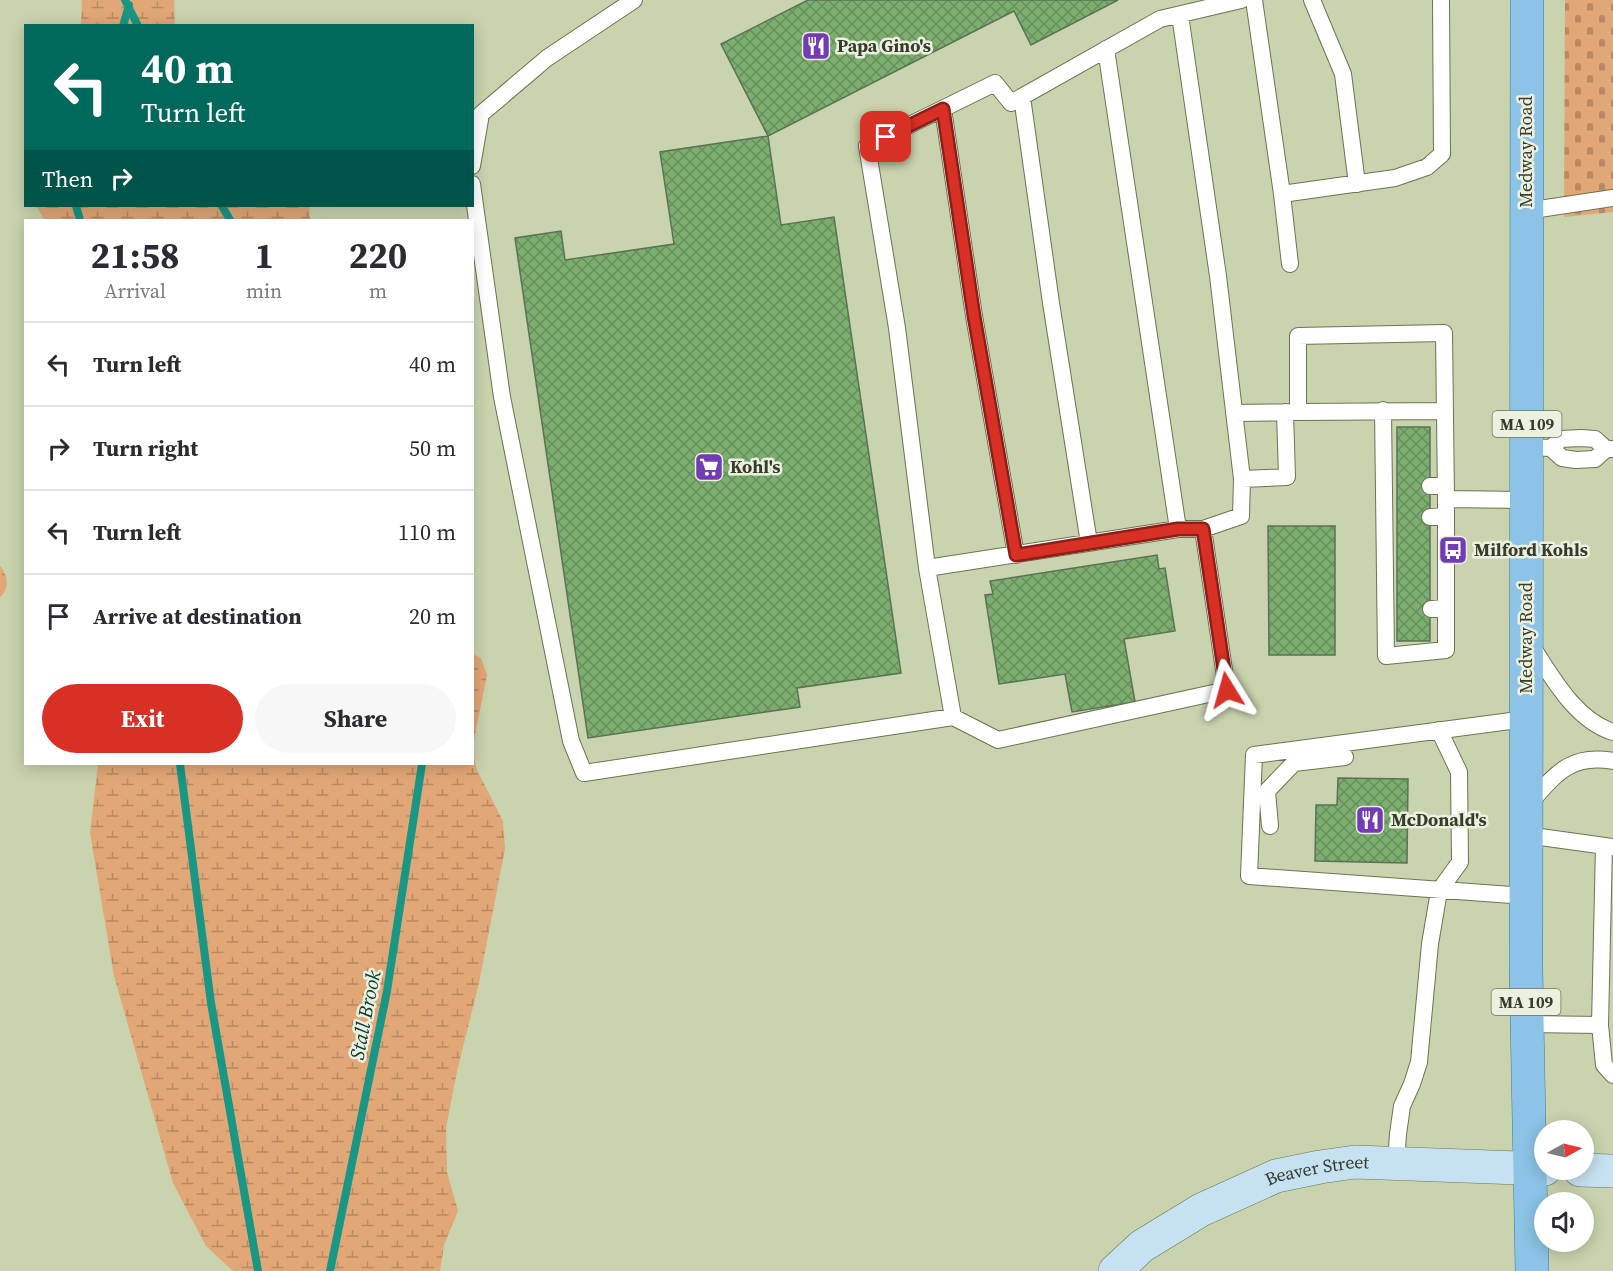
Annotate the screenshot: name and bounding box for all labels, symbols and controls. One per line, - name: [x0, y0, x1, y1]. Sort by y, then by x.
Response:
- restaurant icon: Papa Gino's: [800, 30, 832, 62]
- place label: Papa Gino's: [837, 33, 931, 58]
- text: 40 m: [141, 39, 234, 97]
- icon: left: [42, 48, 120, 126]
- text: Turn left: [141, 94, 245, 131]
- street label: Medway Road: [1513, 96, 1538, 208]
- pin: [860, 111, 911, 162]
- icon: arrive: [869, 120, 902, 153]
- icon: right: [105, 162, 138, 195]
- text: Then: [42, 164, 93, 194]
- text: 21:58: [91, 231, 179, 280]
- text: 1: [254, 231, 274, 280]
- text: 220: [349, 231, 407, 280]
- text: Arrival: [104, 277, 166, 305]
- text: min: [246, 277, 282, 305]
- text: m: [369, 277, 387, 305]
- icon: left: [42, 348, 75, 381]
- text: Turn left: [93, 349, 181, 379]
- text: 40 m: [409, 349, 456, 379]
- road number: MA 109: [1492, 411, 1562, 437]
- icon: right: [42, 432, 75, 465]
- text: Turn right: [93, 433, 198, 463]
- text: 50 m: [409, 433, 456, 463]
- supermarket icon: Kohl's: [693, 451, 725, 483]
- place label: Kohl's: [730, 454, 780, 479]
- icon: left: [42, 516, 75, 549]
- text: Turn left: [93, 517, 181, 547]
- text: 110 m: [398, 517, 456, 547]
- bus stop icon: Milford Kohls: [1437, 534, 1469, 566]
- place label: Milford Kohls: [1474, 537, 1588, 562]
- street label: Medway Road: [1513, 582, 1538, 694]
- icon: arrive: [42, 600, 75, 633]
- text: Arrive at destination: [93, 601, 302, 631]
- text: 20 m: [409, 601, 456, 631]
- position arrow: [1195, 658, 1259, 722]
- button: Exit: [42, 684, 243, 753]
- button: Share: [255, 684, 456, 753]
- restaurant icon: McDonald's: [1354, 804, 1386, 836]
- place label: McDonald's: [1391, 807, 1487, 832]
- water label: Stall Brook: [343, 967, 387, 1062]
- road number: MA 109: [1492, 989, 1561, 1015]
- north arrow: [1534, 1120, 1594, 1180]
- map controls: [1534, 1120, 1594, 1252]
- street label: Beaver Street: [1261, 1149, 1370, 1191]
- button: sound: [1534, 1192, 1594, 1252]

